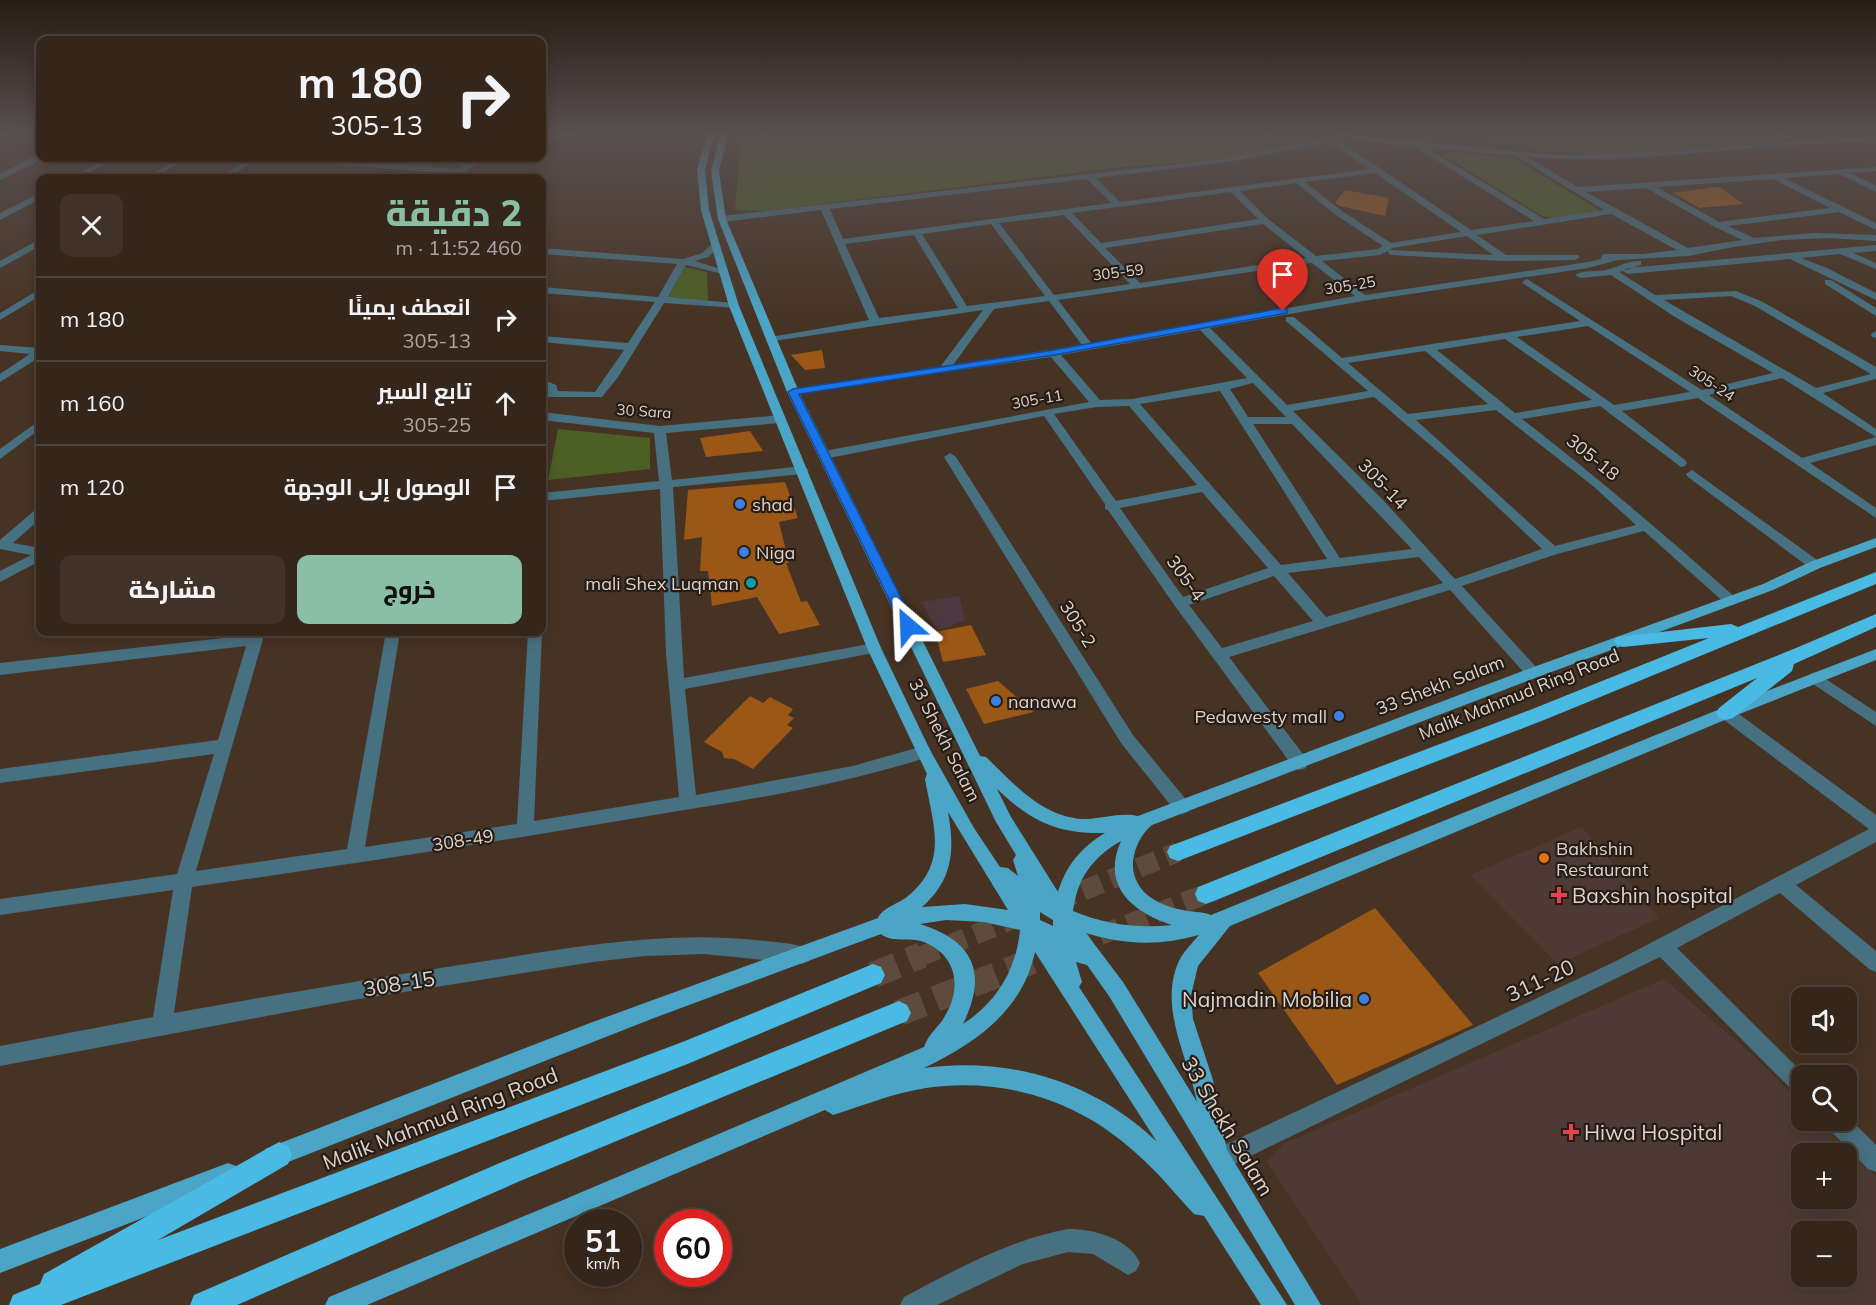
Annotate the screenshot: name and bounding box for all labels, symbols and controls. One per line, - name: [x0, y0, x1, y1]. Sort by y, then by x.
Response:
- text: 180 m: [298, 56, 423, 109]
- icon: right: [444, 60, 522, 138]
- text: 305-13: [330, 108, 423, 142]
- text: 2 دقيقة: [386, 190, 522, 235]
- button: close: [60, 194, 123, 257]
- text: 460 m · 11:52: [396, 235, 522, 260]
- pin: [1257, 249, 1308, 311]
- icon: arrive: [1266, 258, 1299, 291]
- street label: 305-59: [1091, 259, 1145, 285]
- street label: 305-25: [1323, 272, 1377, 298]
- text: انعطف يمينًا: [348, 293, 471, 321]
- icon: right: [489, 303, 522, 336]
- text: 180 m: [60, 305, 125, 333]
- text: 305-13: [402, 328, 471, 353]
- street label: 305-24: [1685, 361, 1739, 405]
- text: تابع السير: [377, 377, 471, 405]
- street label: 305-11: [1010, 385, 1064, 413]
- icon: ahead: [489, 387, 522, 420]
- text: 160 m: [60, 389, 125, 417]
- street label: 30 Sara: [616, 400, 672, 422]
- text: 305-25: [402, 412, 471, 437]
- street label: 305-18: [1562, 429, 1624, 485]
- street label: 305-14: [1353, 454, 1413, 514]
- icon: arrive: [489, 471, 522, 504]
- text: 120 m: [60, 473, 125, 501]
- text: الوصول إلى الوجهة: [284, 473, 471, 501]
- place label: shad: [752, 493, 793, 516]
- marker: shad: [733, 497, 747, 511]
- place label: Niga: [756, 541, 795, 564]
- marker: Niga: [737, 545, 751, 559]
- street label: 305-4: [1162, 551, 1210, 606]
- button: مشاركة: [60, 555, 285, 624]
- button: خروج: [297, 555, 522, 624]
- place label: mali Shex Luqman: [585, 572, 739, 595]
- marker: mali Shex Luqman: [744, 576, 758, 590]
- position arrow: [876, 594, 940, 658]
- street label: 305-2: [1055, 596, 1101, 652]
- street label: Malik Mahmud Ring Road: [1415, 643, 1623, 745]
- street label: 33 Shekh Salam: [1373, 650, 1507, 720]
- street label: 33 Shekh Salam: [904, 675, 986, 805]
- place label: nanawa: [1008, 690, 1077, 713]
- marker: nanawa: [989, 694, 1003, 708]
- place label: Pedawesty mall: [1194, 705, 1327, 728]
- marker: Pedawesty mall: [1332, 709, 1346, 723]
- street label: 308-49: [431, 824, 495, 856]
- place label: Bakhshin Restaurant: [1556, 837, 1648, 881]
- marker: Bakhshin Restaurant: [1537, 851, 1551, 865]
- place label: Baxshin hospital: [1572, 882, 1733, 908]
- marker: Baxshin hospital: [1550, 886, 1568, 904]
- street label: 311-20: [1502, 953, 1578, 1007]
- street label: 308-15: [361, 965, 437, 1001]
- place label: Najmadin Mobilia: [1182, 986, 1352, 1012]
- map controls: [1791, 987, 1857, 1287]
- button: sound: [1791, 987, 1857, 1053]
- marker: Najmadin Mobilia: [1357, 992, 1371, 1006]
- street label: 33 Shekh Salam: [1176, 1052, 1280, 1200]
- street label: Malik Mahmud Ring Road: [319, 1061, 561, 1175]
- button: search: [1791, 1065, 1857, 1131]
- place label: Hiwa Hospital: [1584, 1119, 1722, 1145]
- marker: Hiwa Hospital: [1562, 1123, 1580, 1141]
- button: +: [1791, 1143, 1857, 1209]
- speed limit sign: 60: [654, 1209, 732, 1287]
- button: −: [1791, 1221, 1857, 1287]
- text: 51: [585, 1222, 621, 1260]
- text: km/h: [586, 1254, 620, 1273]

